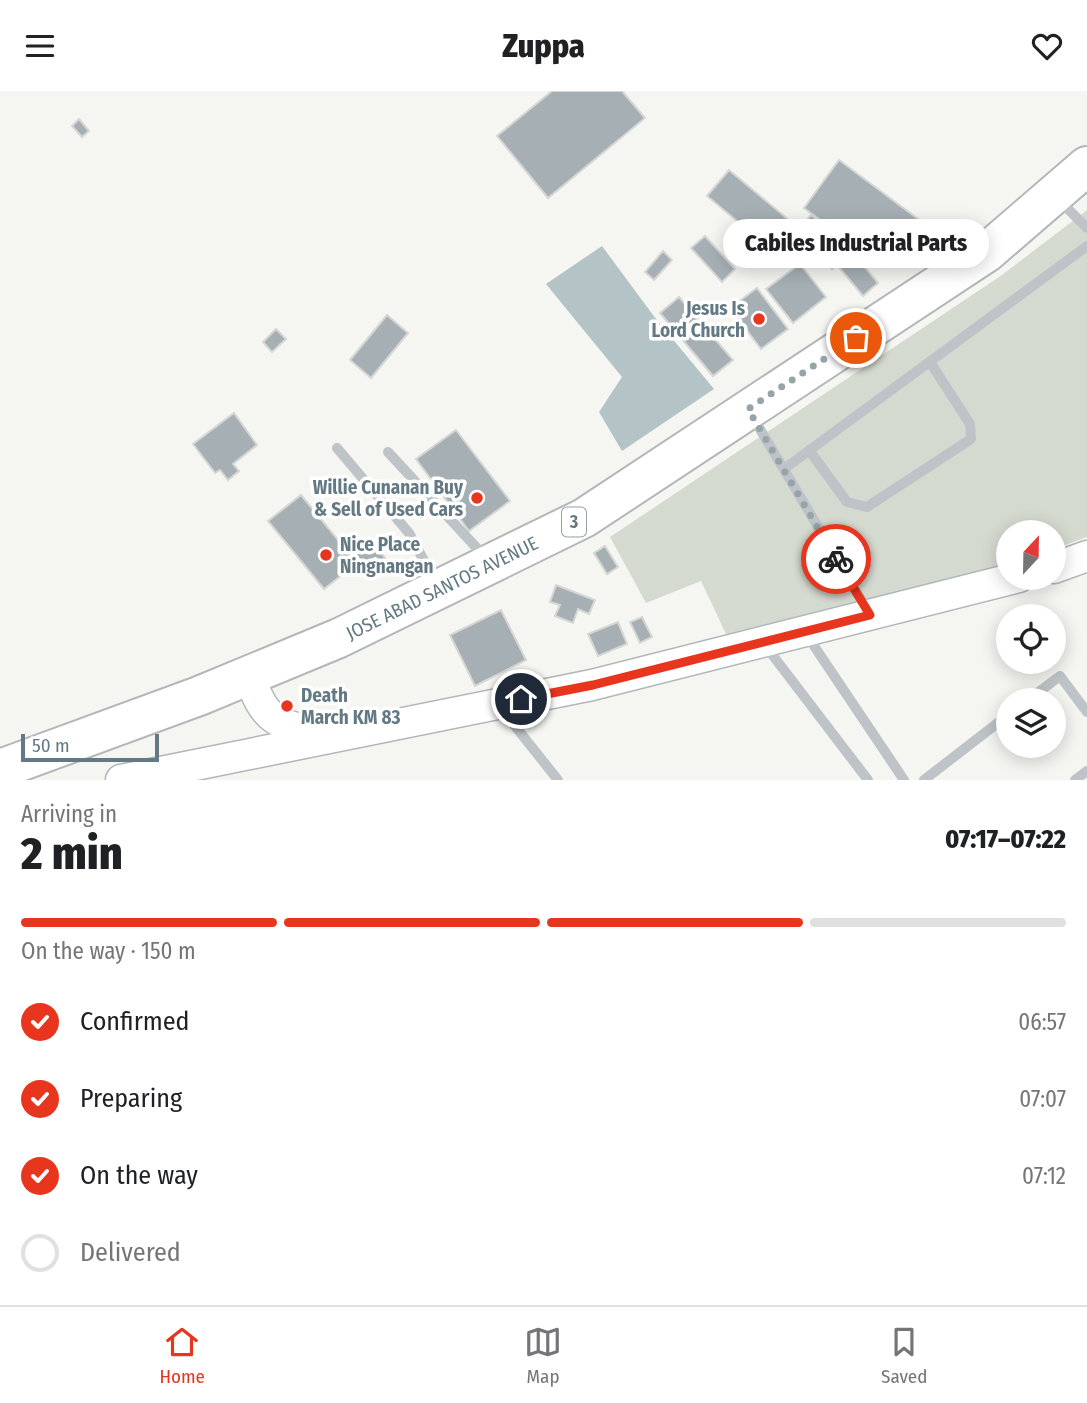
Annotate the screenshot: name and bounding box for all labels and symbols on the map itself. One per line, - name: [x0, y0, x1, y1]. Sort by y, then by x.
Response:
- callout: Cabiles Industrial Parts: [723, 219, 989, 268]
- place label: Jesus Is Lord Church: [651, 297, 746, 342]
- pin: [826, 308, 886, 368]
- marker: Jesus Is Lord Church: [751, 311, 767, 327]
- place label: Willie Cunanan Buy & Sell of Used Cars: [313, 476, 464, 521]
- marker: Willie Cunanan Buy & Sell of Used Cars: [469, 490, 485, 506]
- road number: 3: [562, 507, 586, 537]
- north arrow: [996, 520, 1066, 590]
- courier: [801, 524, 871, 594]
- street label: JOSE ABAD SANTOS AVENUE: [342, 531, 542, 644]
- place label: Nice Place Ningnangan: [340, 533, 434, 578]
- marker: Nice Place Ningnangan: [318, 547, 334, 563]
- pin: [491, 669, 551, 729]
- place label: Death March KM 83: [301, 684, 400, 729]
- marker: Death March KM 83: [279, 698, 295, 714]
- scale bar: [21, 731, 159, 763]

